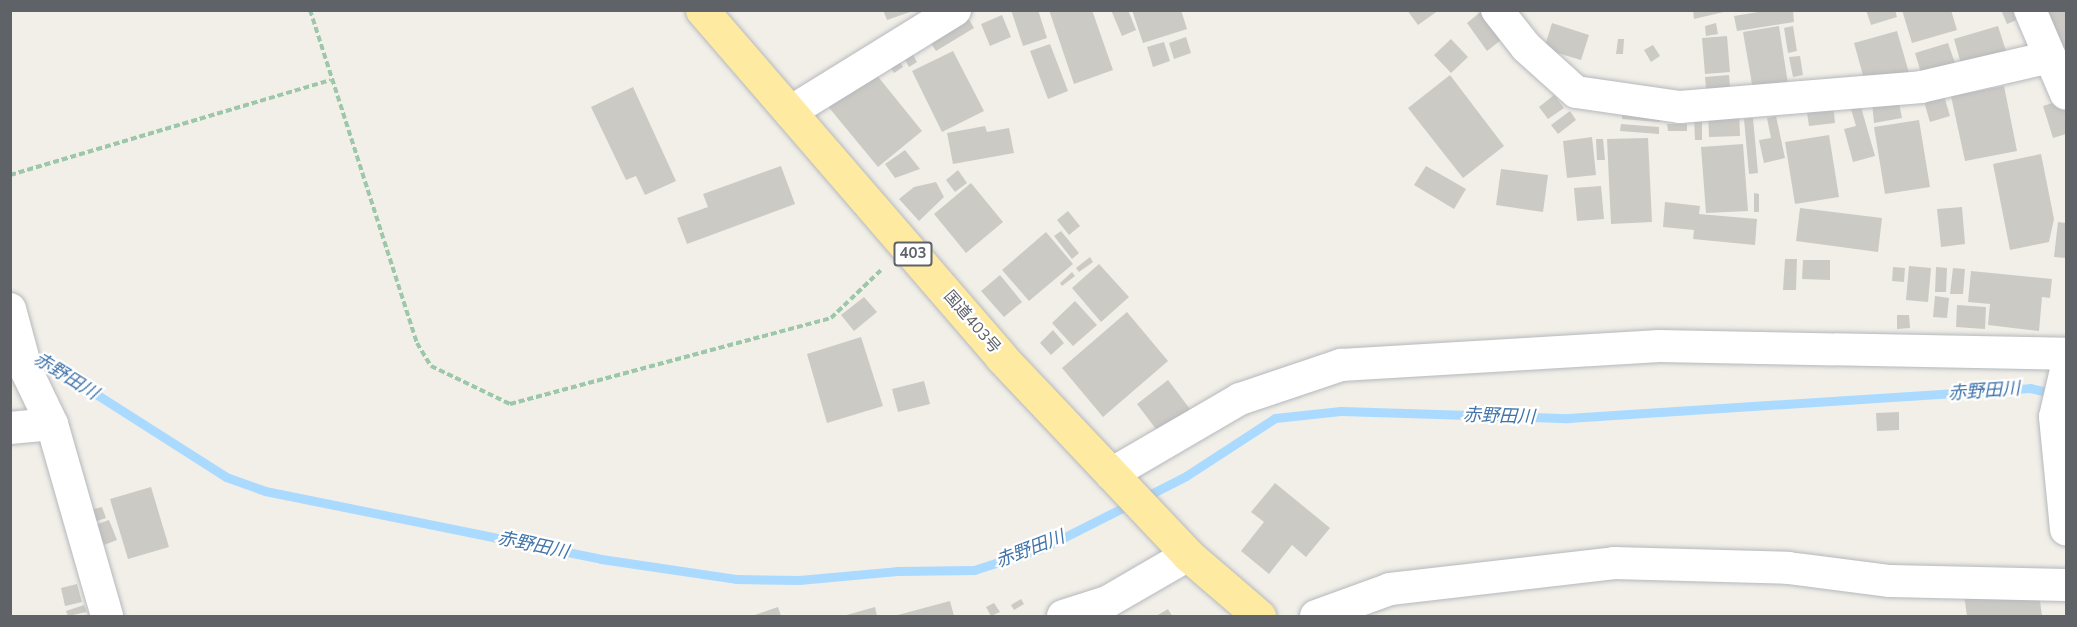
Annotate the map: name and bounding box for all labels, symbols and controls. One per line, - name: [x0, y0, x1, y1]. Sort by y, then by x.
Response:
- road number: 403: [894, 242, 932, 266]
- street label: 国道403号: [940, 287, 1004, 357]
- water label: 赤野田川: [30, 348, 102, 404]
- water label: 赤野田川: [1947, 378, 2021, 404]
- water label: 赤野田川: [1463, 404, 1535, 428]
- water label: 赤野田川: [993, 526, 1067, 572]
- water label: 赤野田川: [496, 527, 570, 563]

